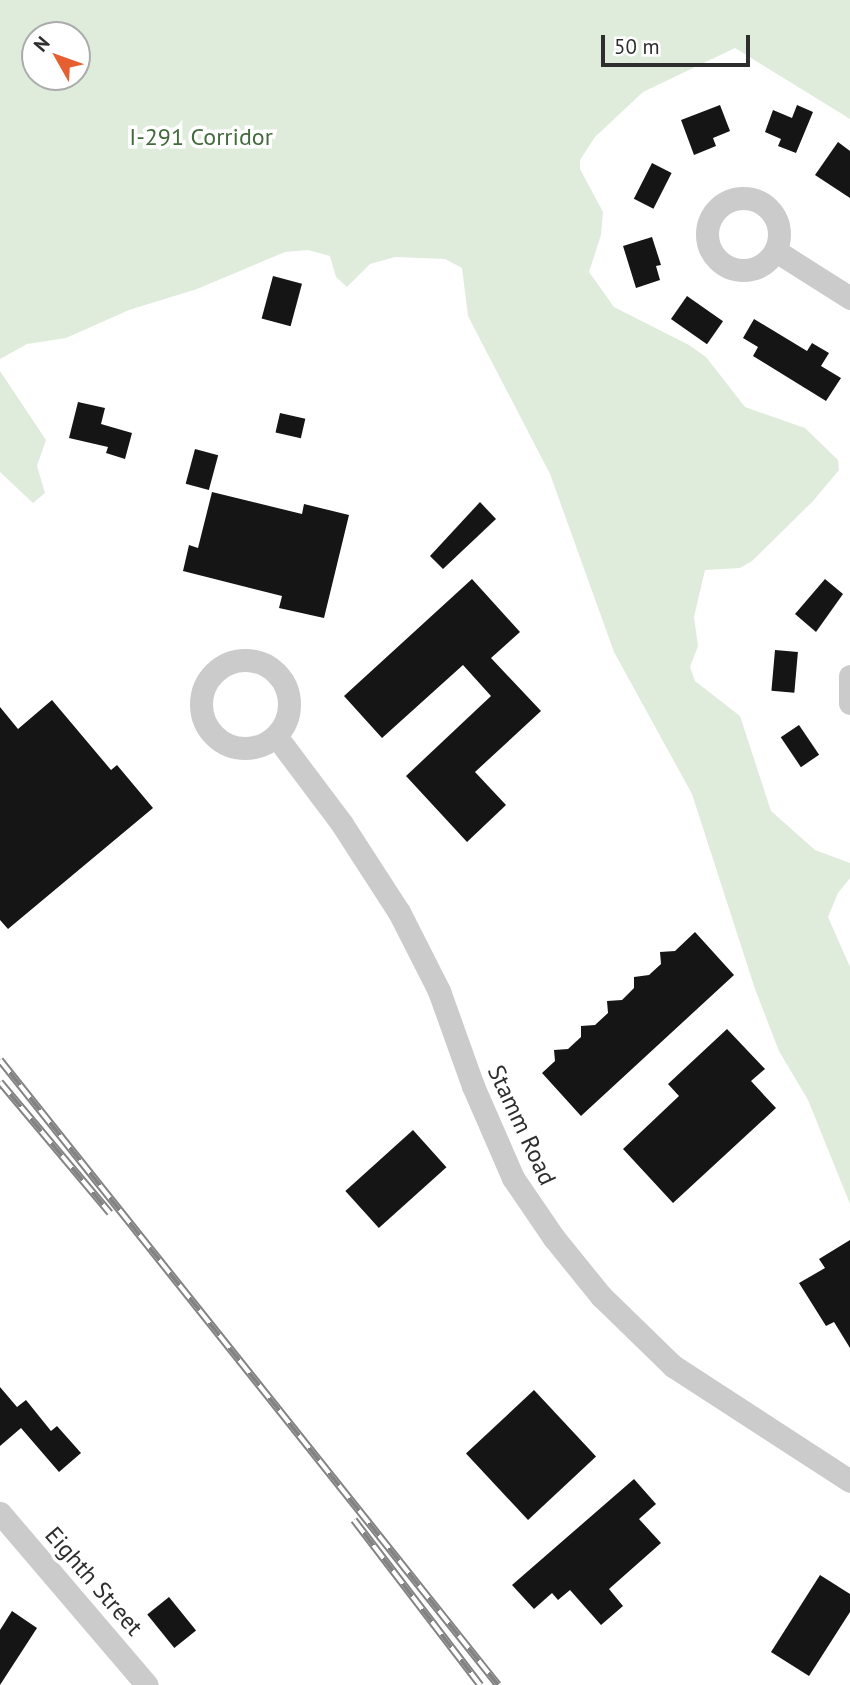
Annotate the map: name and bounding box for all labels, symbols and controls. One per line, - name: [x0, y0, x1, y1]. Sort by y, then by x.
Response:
- north arrow: [21, 21, 91, 91]
- scale bar: [605, 21, 754, 65]
- text: N: [28, 31, 55, 56]
- text: 50 m: [614, 33, 660, 60]
- park label: I-291 Corridor: [129, 123, 273, 151]
- street label: Stamm Road: [482, 1060, 562, 1190]
- street label: Eighth Street: [39, 1521, 149, 1641]

